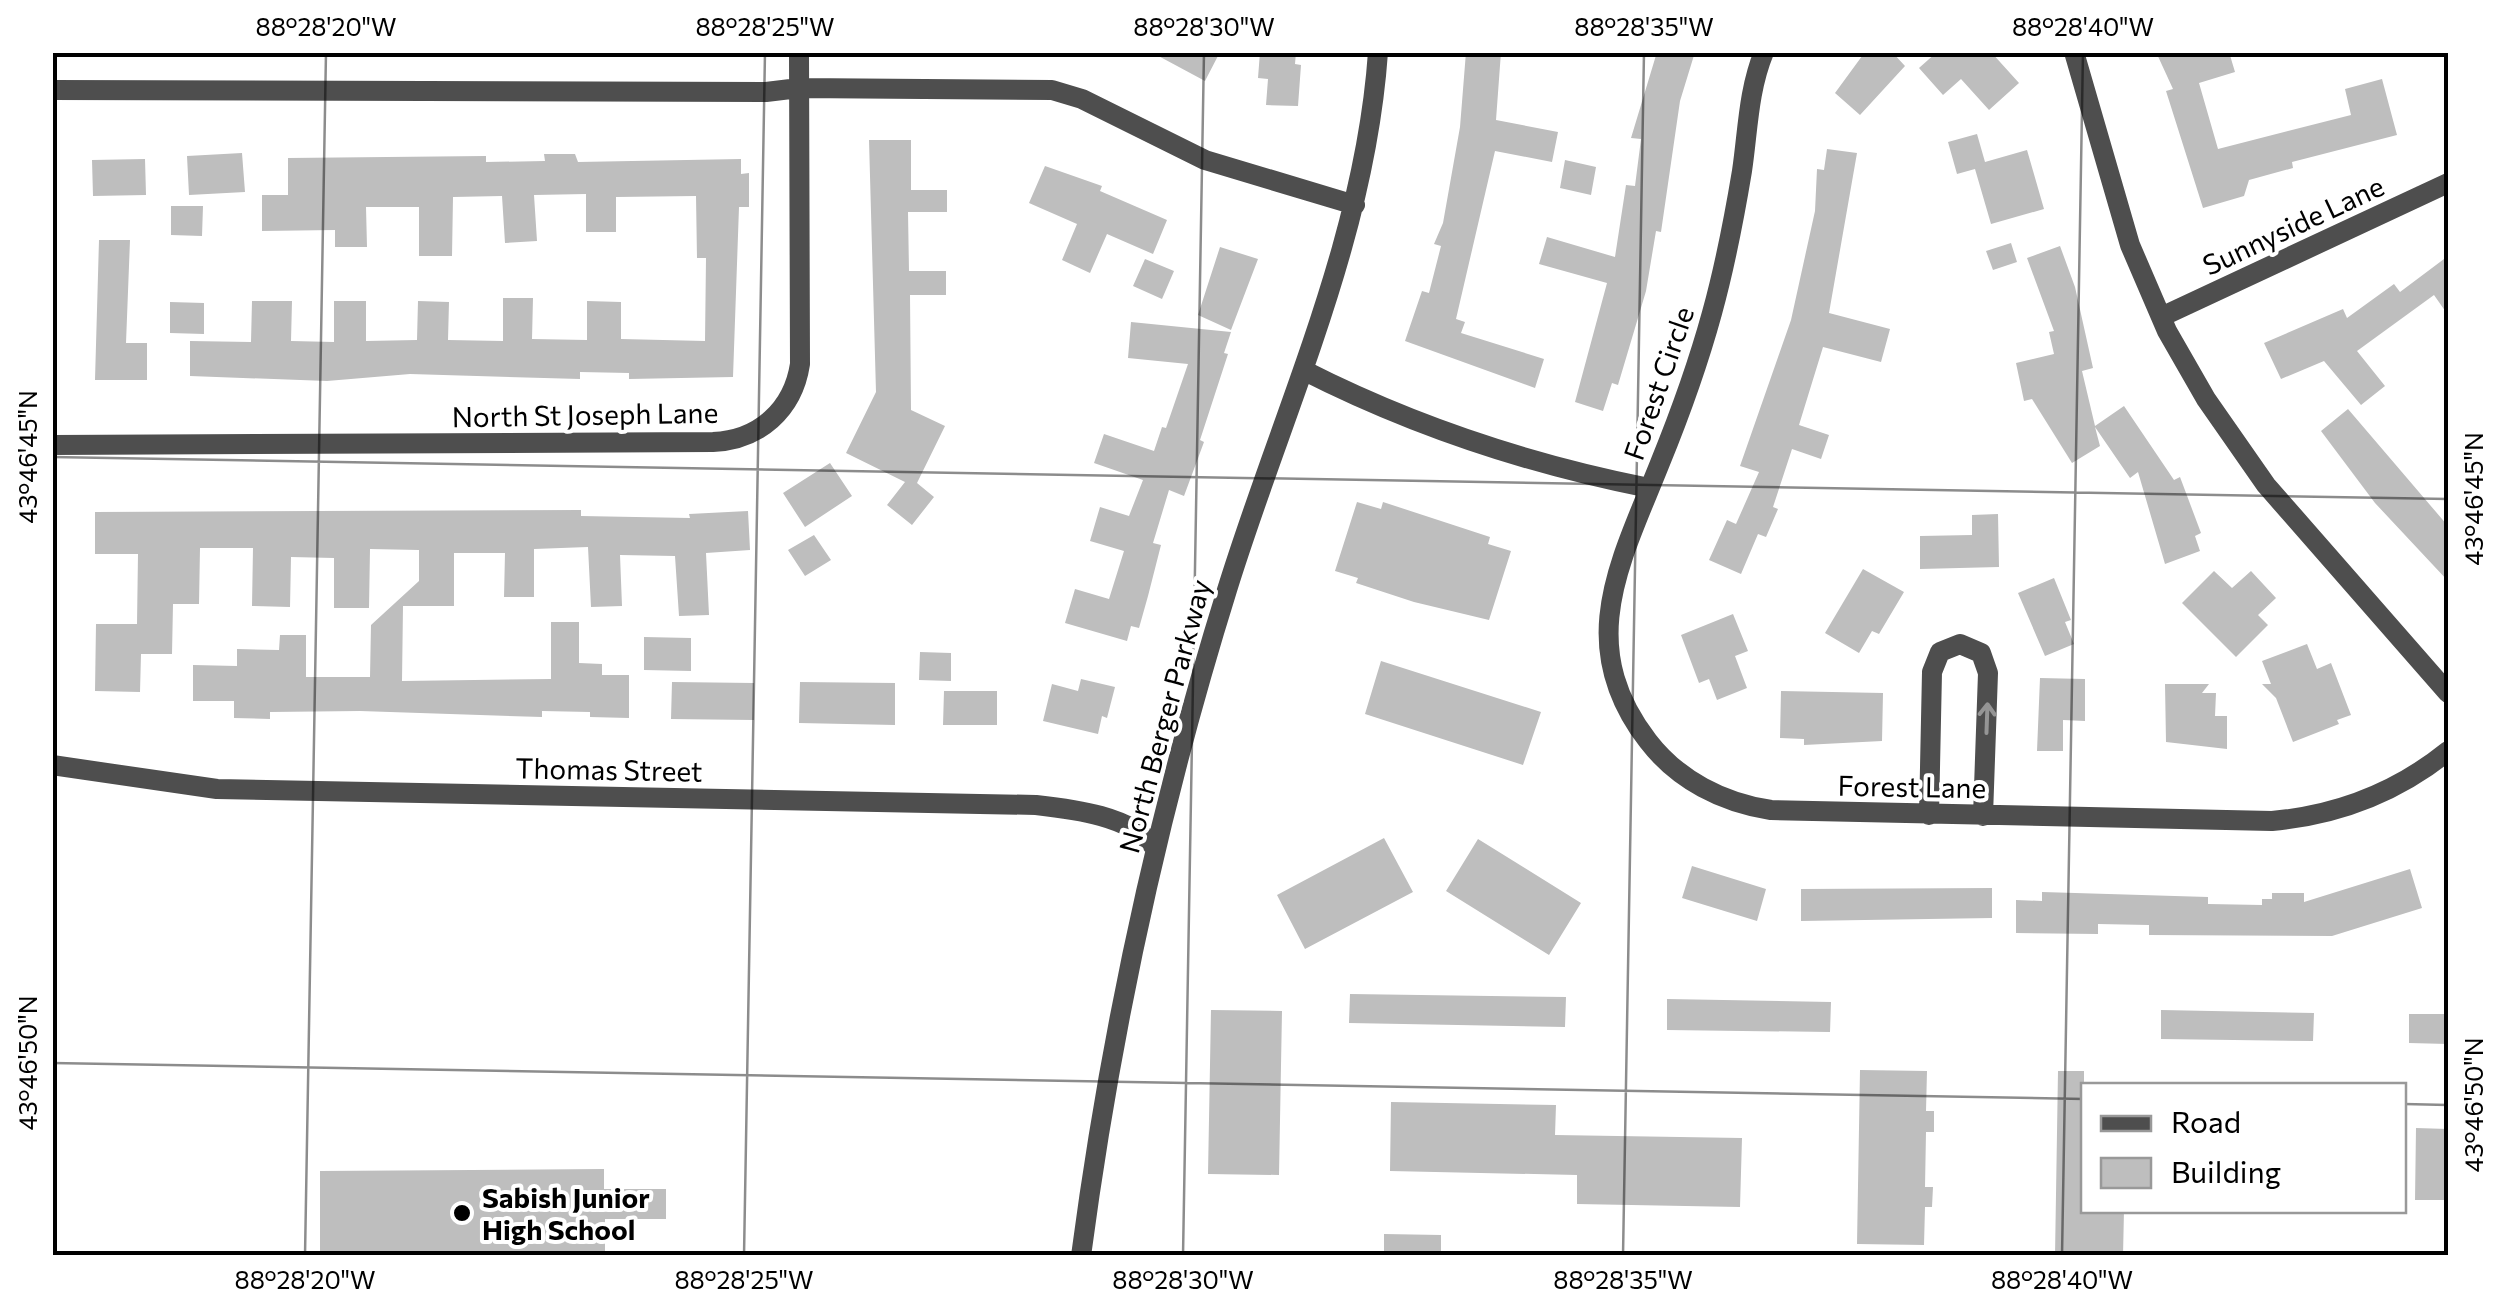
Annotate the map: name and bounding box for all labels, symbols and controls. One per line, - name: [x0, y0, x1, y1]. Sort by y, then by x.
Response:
- text: 88°28'20"W: [256, 11, 396, 41]
- text: 88°28'25"W: [695, 11, 835, 41]
- text: 88°28'30"W: [1133, 11, 1275, 41]
- text: 88°28'35"W: [1574, 11, 1714, 41]
- text: 88°28'40"W: [2012, 11, 2154, 41]
- street label: Sunnyside Lane: [2197, 168, 2389, 282]
- street label: Forest Circle: [1616, 302, 1700, 464]
- text: 43°46'45"N: [12, 390, 42, 524]
- street label: North St Joseph Lane: [451, 395, 719, 433]
- text: 43°46'45"N: [2458, 432, 2488, 566]
- street label: North Berger Parkway: [1111, 576, 1217, 856]
- one-way arrow: [1977, 703, 1996, 735]
- street label: Thomas Street: [515, 750, 703, 788]
- street label: Forest Lane: [1837, 768, 1987, 804]
- text: 43°46'50"N: [12, 995, 42, 1131]
- text: 43°46'50"N: [2458, 1037, 2488, 1173]
- legend: [2081, 1083, 2406, 1213]
- text: Road: [2171, 1102, 2241, 1139]
- text: Building: [2171, 1152, 2281, 1189]
- place label: Sabish Junior High School: [482, 1180, 650, 1246]
- marker: Sabish Junior High School: [451, 1202, 473, 1224]
- text: 88°28'20"W: [235, 1264, 375, 1294]
- text: 88°28'25"W: [674, 1264, 814, 1294]
- text: 88°28'30"W: [1112, 1264, 1254, 1294]
- text: 88°28'35"W: [1553, 1264, 1693, 1294]
- text: 88°28'40"W: [1991, 1264, 2133, 1294]

